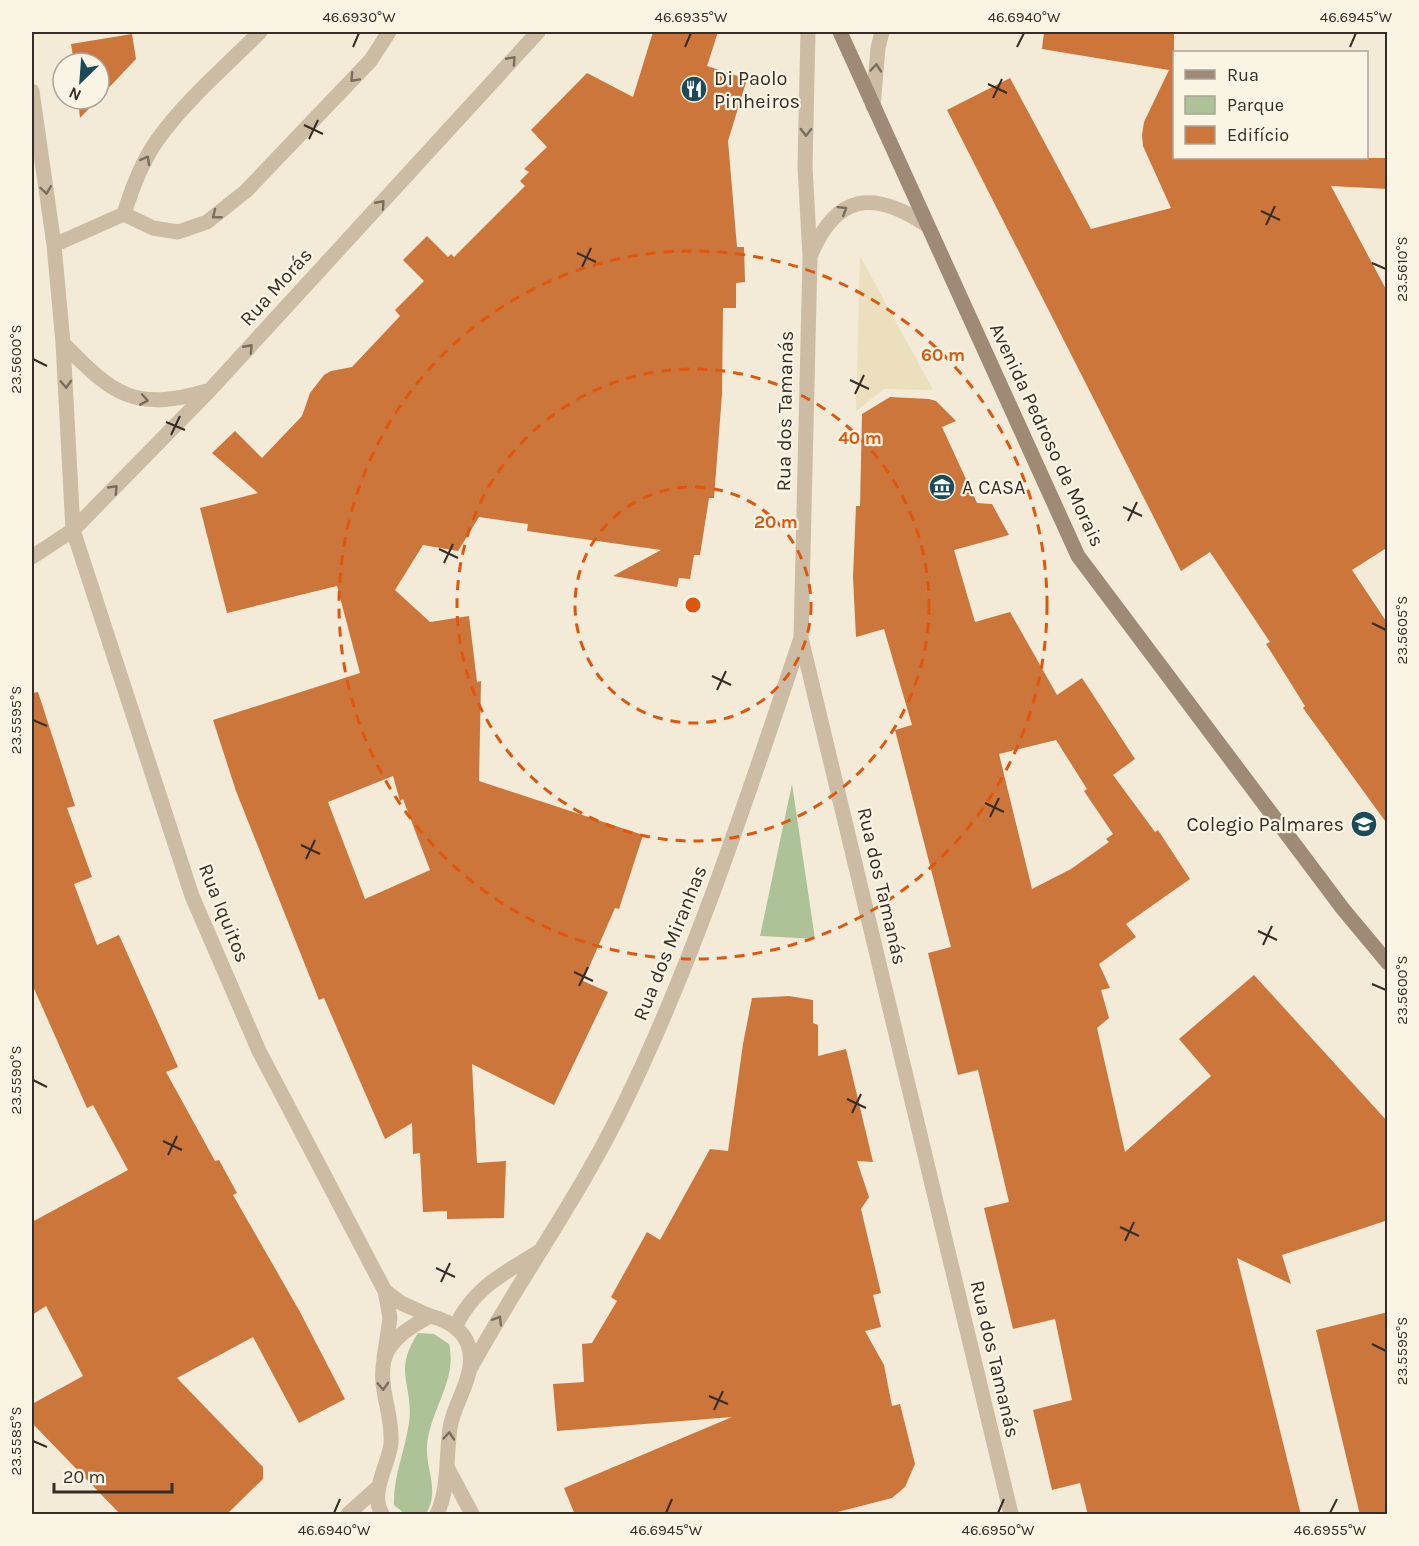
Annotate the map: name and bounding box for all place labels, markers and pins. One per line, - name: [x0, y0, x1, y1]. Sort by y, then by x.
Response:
- place label: Di Paolo Pinheiros: [714, 67, 800, 113]
- restaurant icon: Di Paolo Pinheiros: [679, 74, 709, 104]
- museum icon: A CASA: [927, 472, 957, 502]
- place label: A CASA: [962, 476, 1026, 499]
- centre of rings: [683, 595, 703, 615]
- school or university icon: Colegio Palmares: [1349, 809, 1379, 839]
- place label: Colegio Palmares: [1187, 813, 1344, 836]

